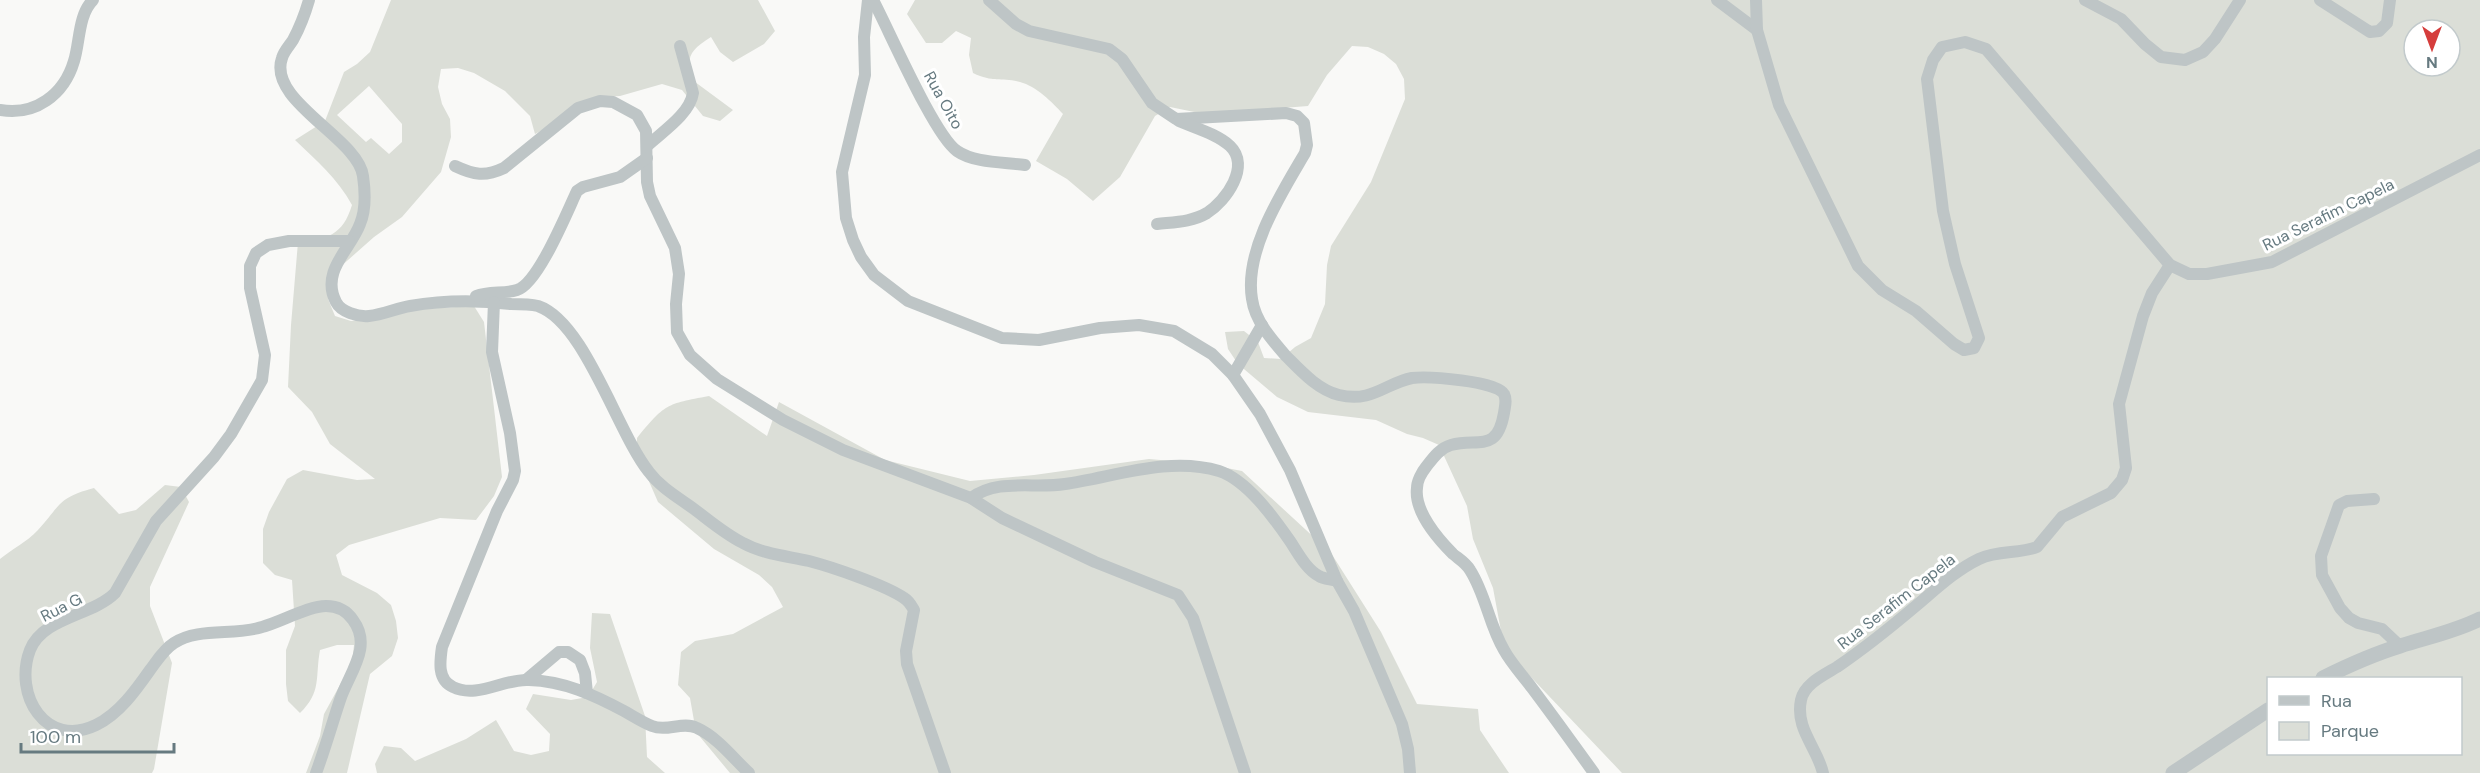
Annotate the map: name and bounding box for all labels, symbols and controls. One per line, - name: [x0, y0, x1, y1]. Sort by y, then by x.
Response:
- north arrow: [2402, 18, 2462, 78]
- text: N: [2426, 52, 2438, 73]
- street label: Rua Oito: [919, 67, 968, 133]
- street label: Rua Serafim Capela: [2259, 174, 2397, 255]
- street label: Rua Serafim Capela: [1833, 549, 1959, 654]
- street label: Rua G: [37, 588, 85, 627]
- legend: [2267, 677, 2462, 755]
- text: Rua: [2321, 689, 2352, 713]
- scale bar: [21, 716, 174, 754]
- text: Parque: [2321, 719, 2379, 743]
- text: 100 m: [30, 725, 81, 749]

